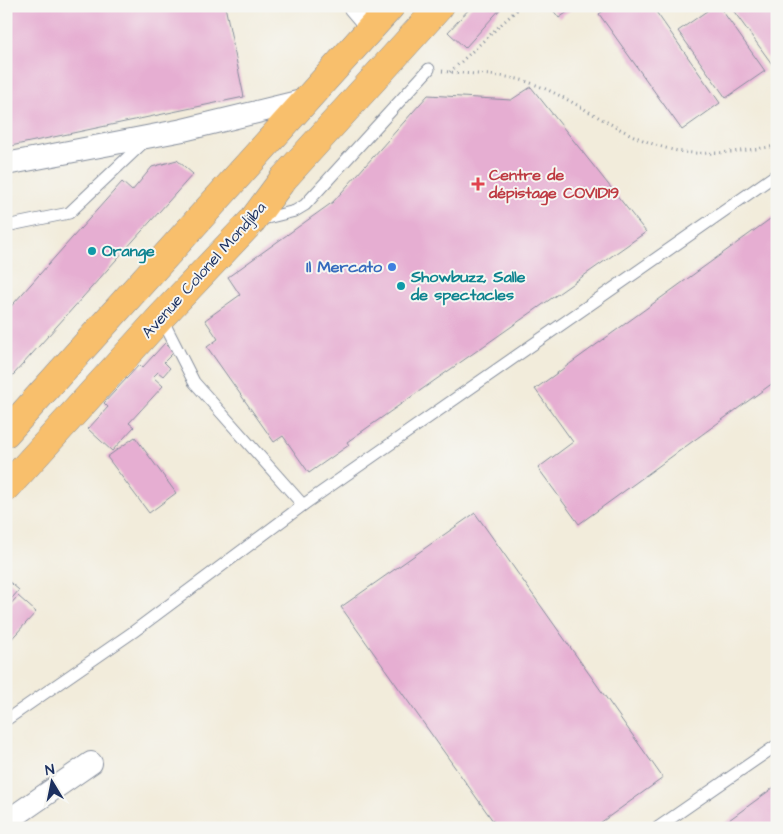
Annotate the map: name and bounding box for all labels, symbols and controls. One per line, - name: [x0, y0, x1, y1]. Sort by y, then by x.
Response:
- place label: Centre de dépistage COVID19: [488, 164, 619, 206]
- marker: Centre de dépistage COVID19: [471, 177, 485, 191]
- street label: Avenue Colonel Mondjiba: [137, 197, 271, 343]
- place label: Orange: [102, 240, 155, 264]
- marker: Orange: [86, 245, 98, 257]
- place label: Il Mercato: [306, 256, 383, 278]
- marker: Il Mercato: [386, 261, 398, 273]
- place label: Showbuzz, Salle de spectacles: [410, 266, 526, 306]
- marker: Showbuzz, Salle de spectacles: [395, 280, 407, 292]
- north arrow: [28, 756, 78, 806]
- text: N: [44, 760, 56, 781]

